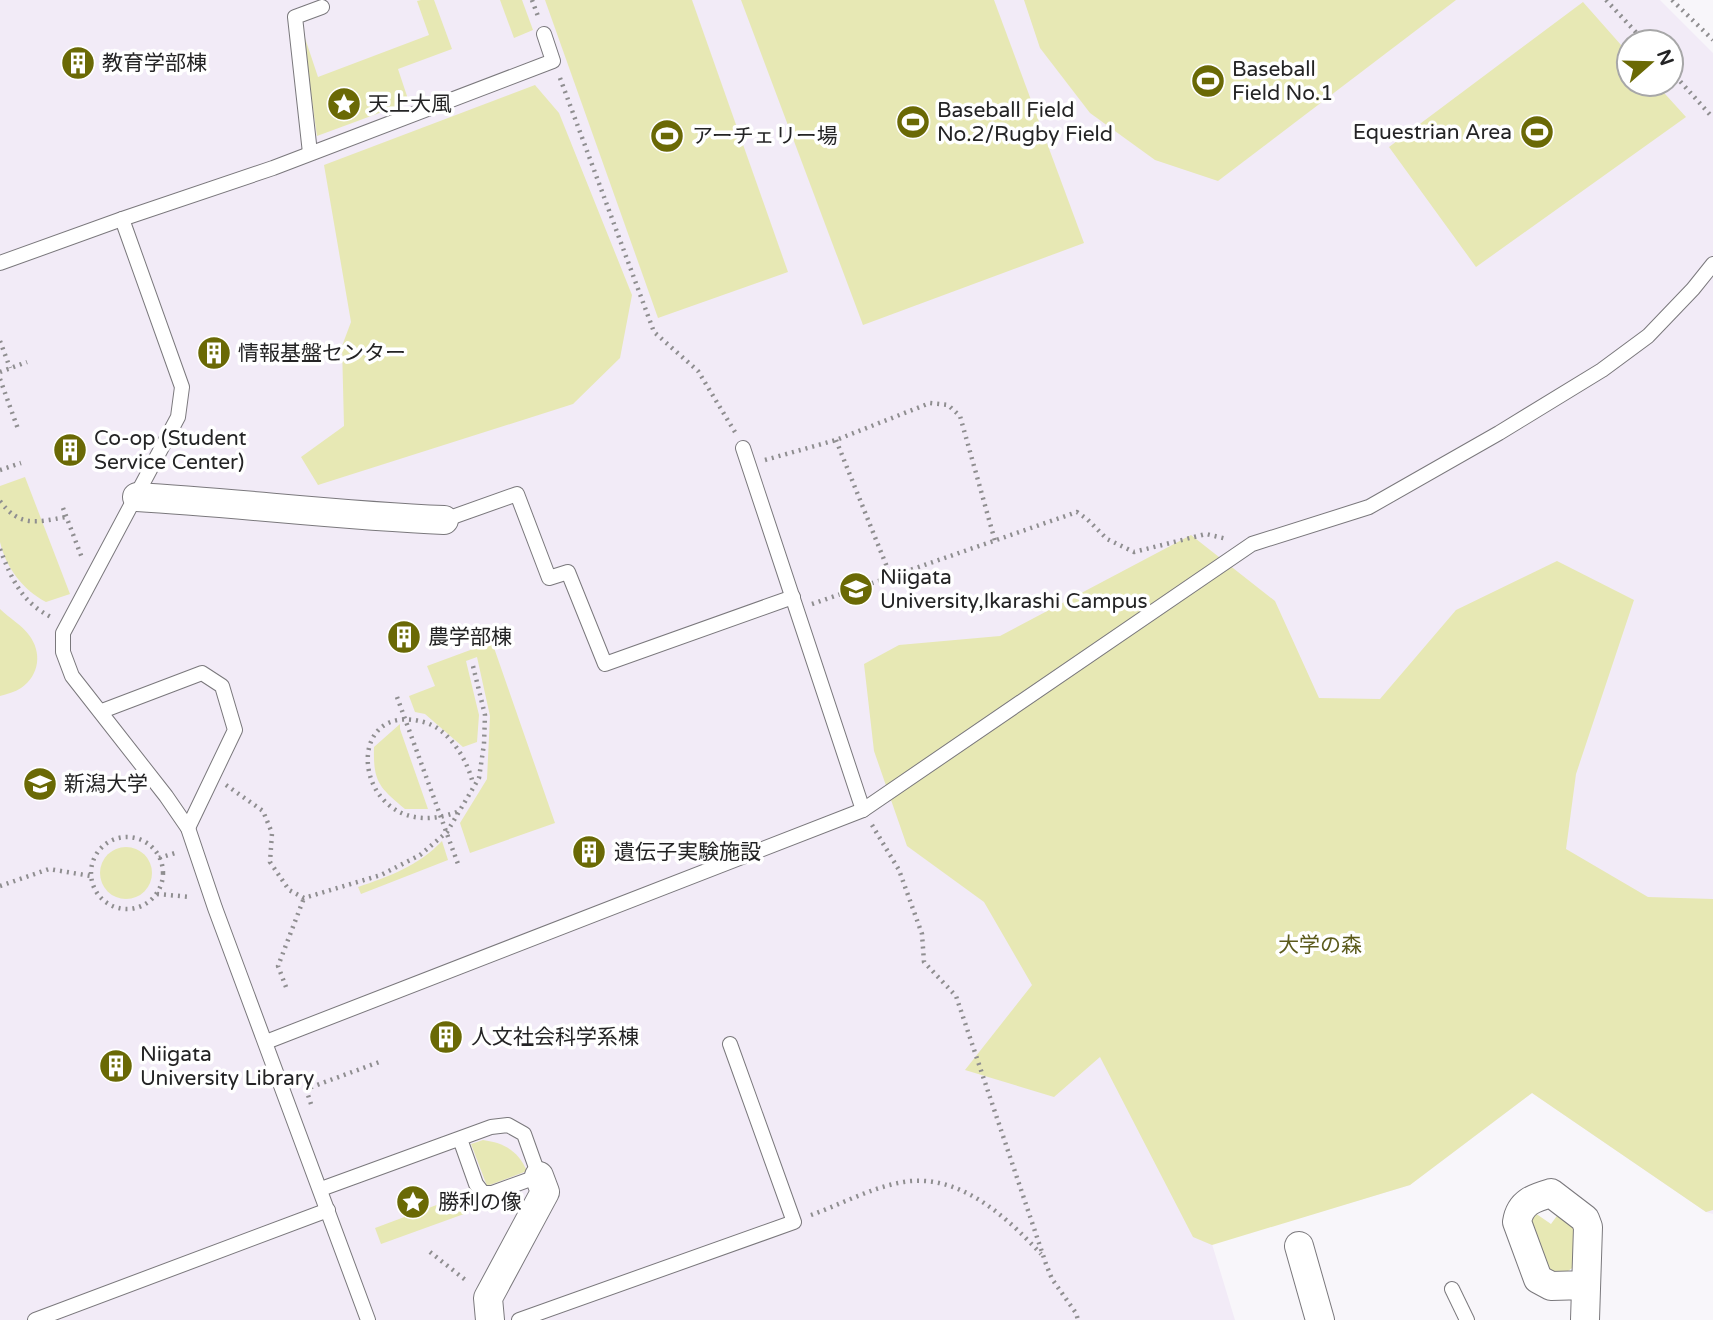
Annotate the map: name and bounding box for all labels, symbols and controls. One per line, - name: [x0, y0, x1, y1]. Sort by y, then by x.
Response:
- north arrow: [1615, 28, 1685, 98]
- building icon: 教育学部棟: [59, 44, 97, 82]
- text: N: [1652, 47, 1678, 68]
- place label: 教育学部棟: [102, 51, 207, 76]
- place label: Baseball Field No.1: [1232, 57, 1333, 106]
- sports icon: Baseball Field No.1: [1189, 62, 1227, 100]
- place icon: 天上大風: [325, 85, 363, 123]
- place label: 天上大風: [368, 92, 452, 117]
- place label: Baseball Field No.2/Rugby Field: [937, 98, 1113, 147]
- sports icon: Baseball Field No.2/Rugby Field: [894, 103, 932, 141]
- sports icon: Equestrian Area: [1518, 113, 1556, 151]
- sports icon: アーチェリー場: [648, 117, 686, 155]
- place label: Equestrian Area: [1353, 120, 1512, 145]
- place label: アーチェリー場: [692, 124, 838, 149]
- building icon: 情報基盤センター: [195, 334, 233, 372]
- place label: 情報基盤センター: [238, 341, 406, 366]
- place label: Co-op (Student Service Center): [94, 426, 247, 475]
- building icon: Co-op (Student Service Center): [51, 431, 89, 469]
- place label: Niigata University,Ikarashi Campus: [880, 565, 1148, 614]
- school or university icon: Niigata University,Ikarashi Campus: [837, 570, 875, 608]
- building icon: 農学部棟: [385, 618, 423, 656]
- place label: 農学部棟: [428, 625, 512, 650]
- school or university icon: 新潟大学: [21, 765, 59, 803]
- place label: 新潟大学: [64, 772, 148, 797]
- building icon: 遺伝子実験施設: [570, 833, 608, 871]
- place label: 遺伝子実験施設: [614, 840, 761, 865]
- park label: 大学の森: [1278, 933, 1362, 958]
- building icon: 人文社会科学系棟: [427, 1018, 465, 1056]
- place label: 人文社会科学系棟: [471, 1025, 639, 1050]
- place label: Niigata University Library: [140, 1042, 314, 1091]
- building icon: Niigata University Library: [97, 1047, 135, 1085]
- place icon: 勝利の像: [394, 1183, 432, 1221]
- place label: 勝利の像: [438, 1190, 522, 1215]

